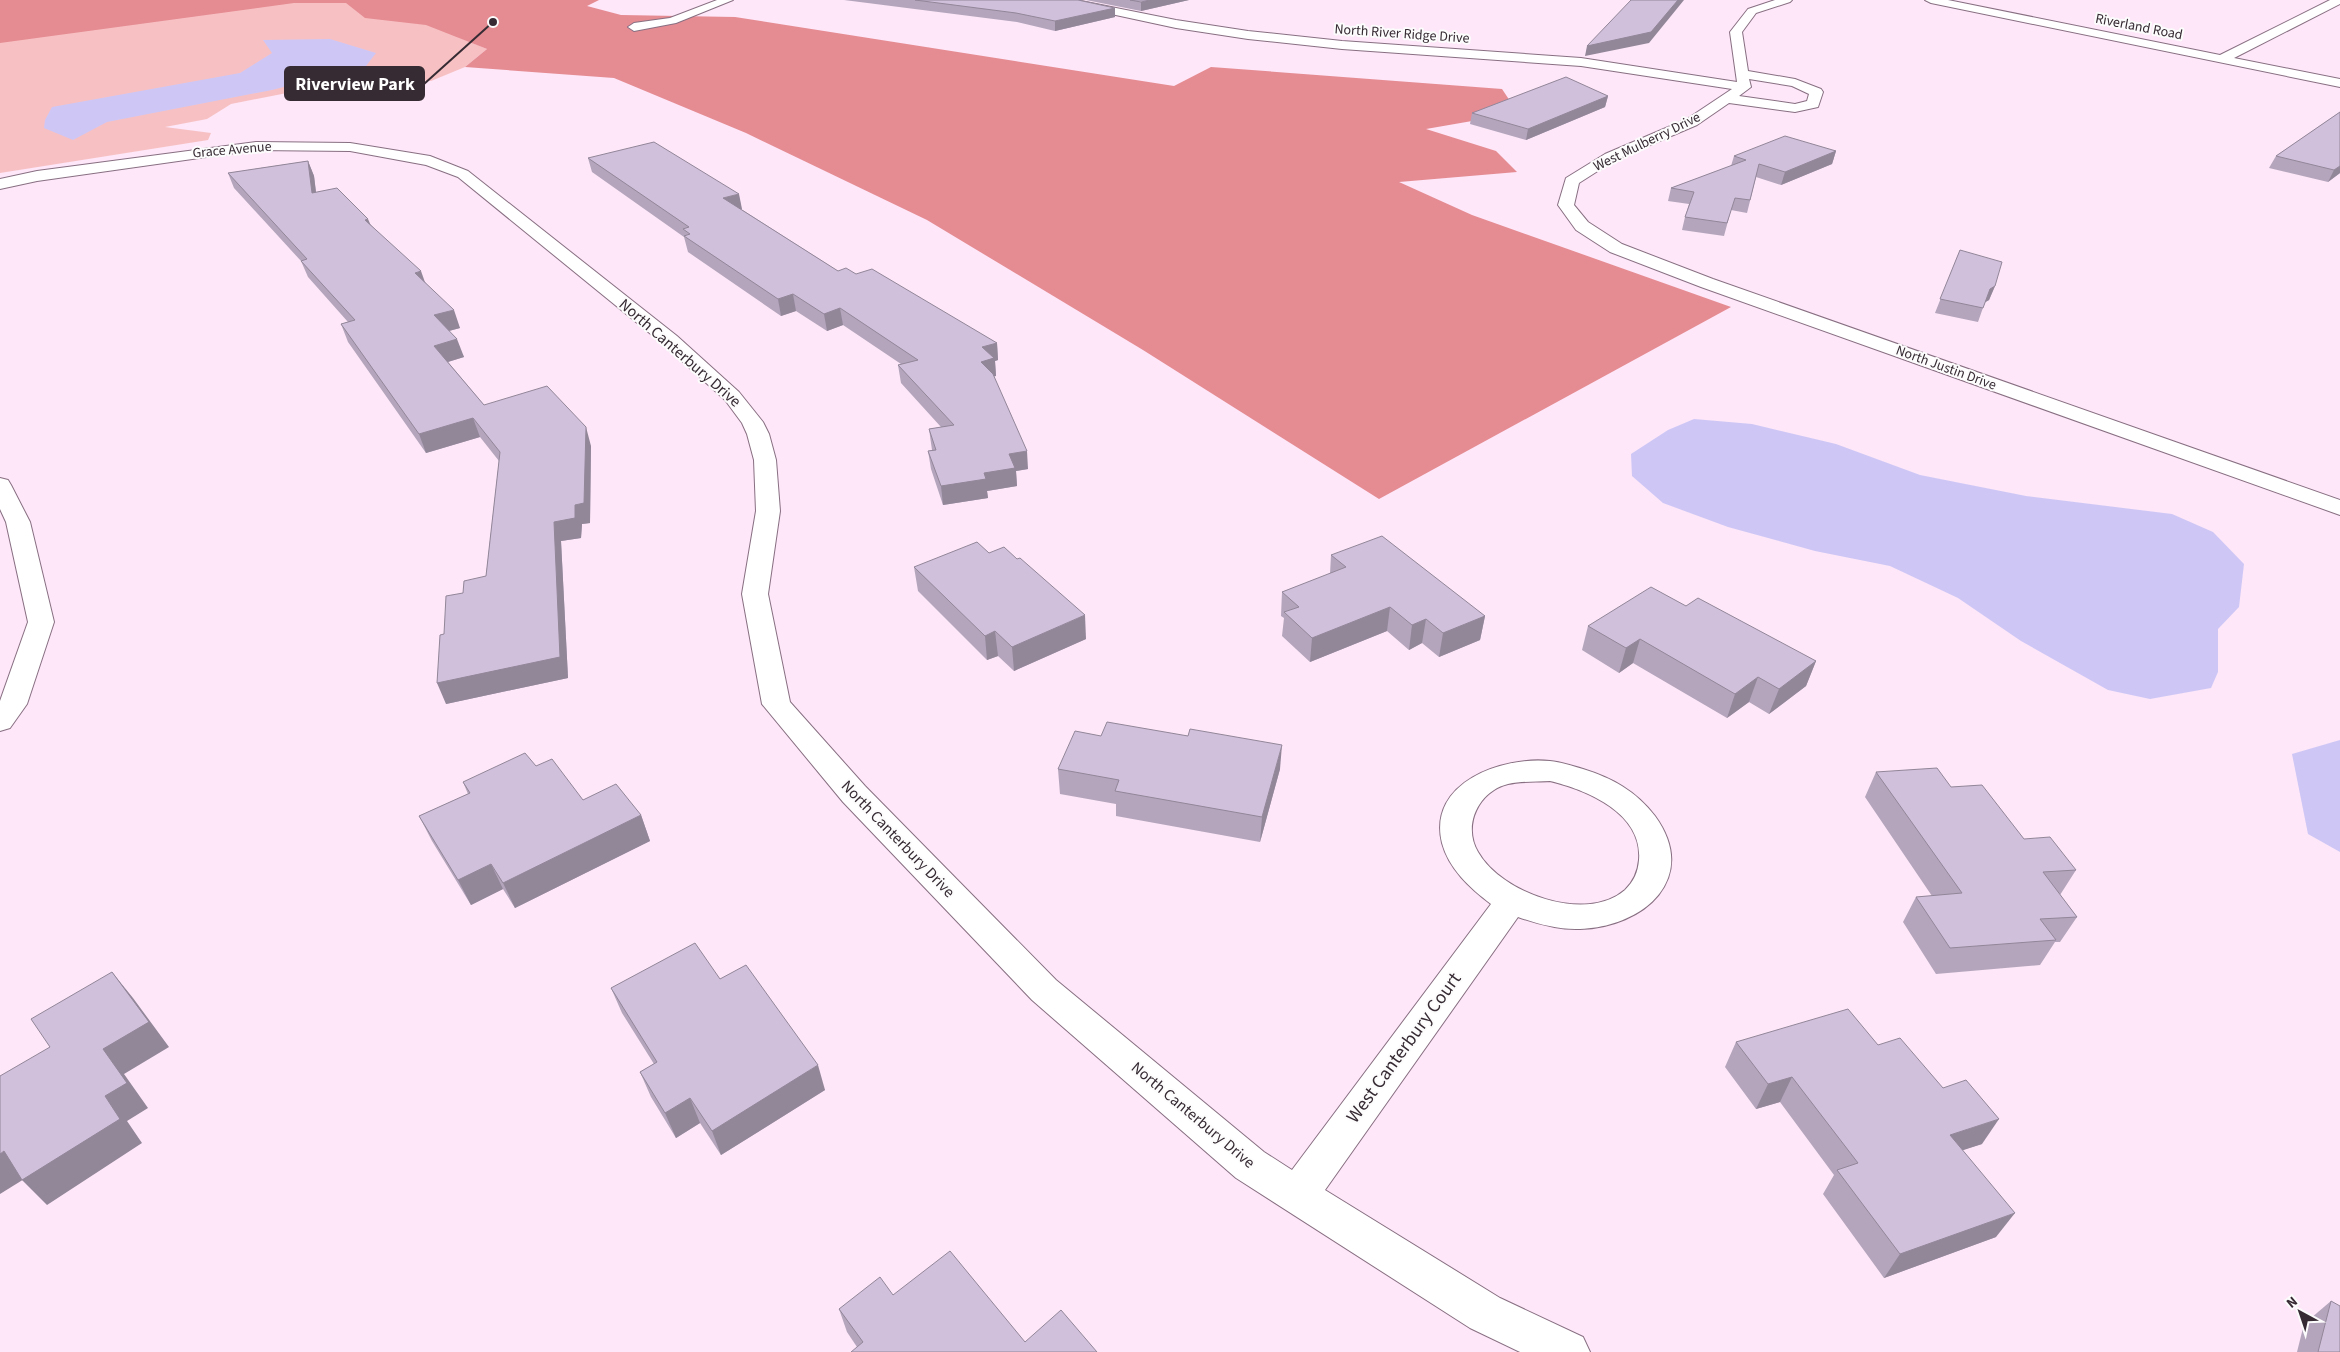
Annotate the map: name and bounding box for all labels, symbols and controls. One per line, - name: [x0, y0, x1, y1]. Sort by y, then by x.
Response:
- street label: Riverland Road: [2094, 9, 2184, 45]
- street label: North River Ridge Drive: [1334, 19, 1470, 49]
- callout: Riverview Park: [285, 67, 424, 100]
- text: Riverview Park: [295, 72, 415, 97]
- street label: West Mulberry Drive: [1590, 107, 1704, 177]
- street label: Grace Avenue: [192, 137, 272, 163]
- street label: North Canterbury Drive: [614, 294, 746, 412]
- street label: North Justin Drive: [1893, 341, 1999, 395]
- street label: North Canterbury Drive: [836, 775, 960, 903]
- street label: West Canterbury Court: [1340, 967, 1468, 1129]
- street label: North Canterbury Drive: [1126, 1057, 1260, 1173]
- north arrow: [2275, 1287, 2325, 1337]
- text: N: [2282, 1292, 2302, 1313]

